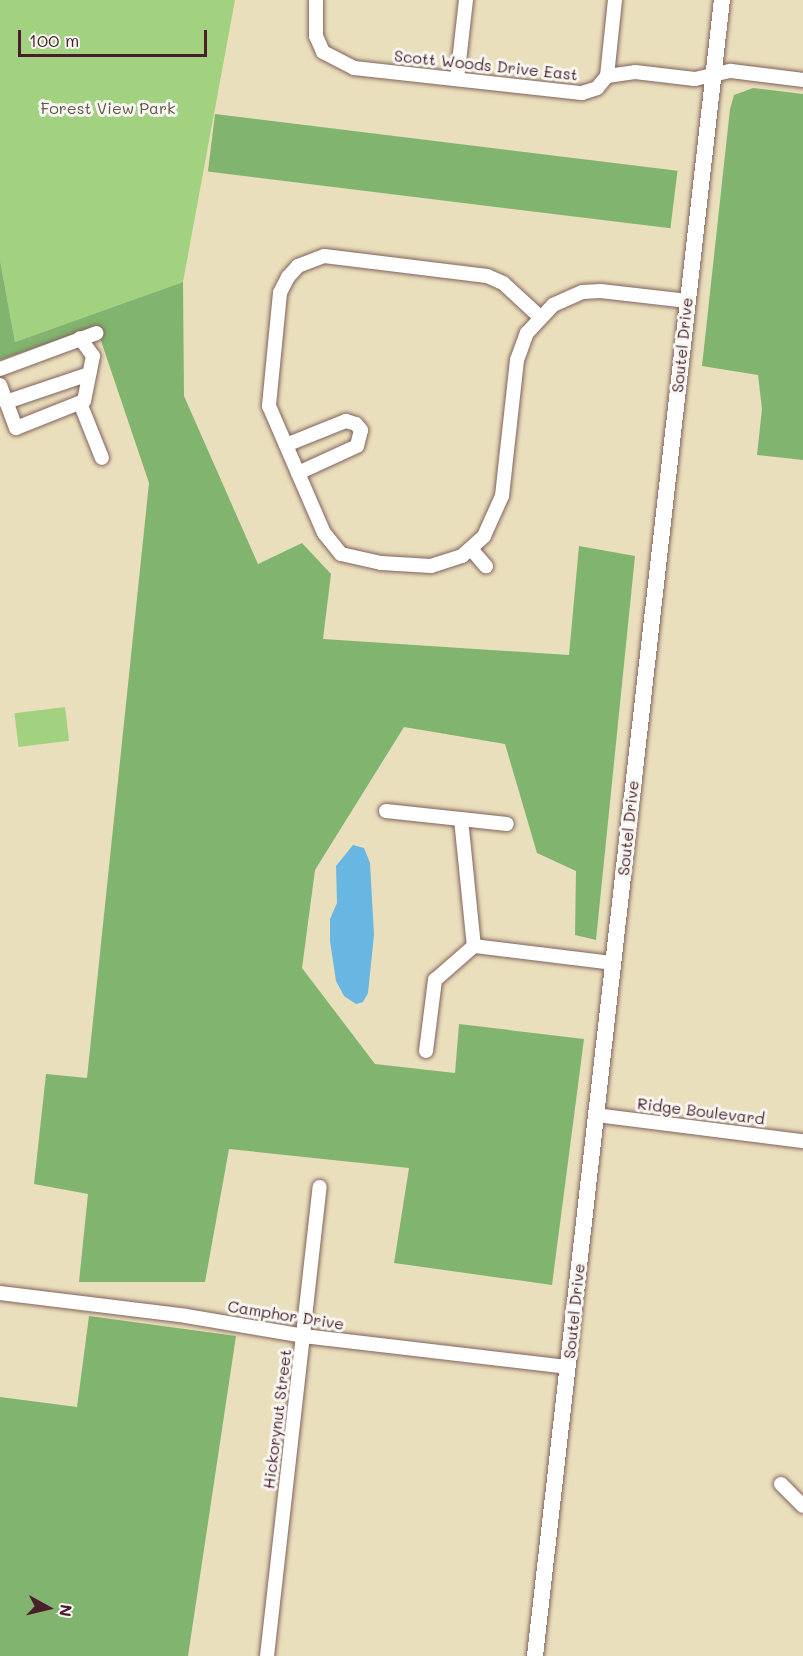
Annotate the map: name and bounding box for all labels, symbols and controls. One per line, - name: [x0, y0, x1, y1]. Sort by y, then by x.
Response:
- scale bar: [21, 18, 210, 56]
- text: 100 m: [29, 28, 79, 52]
- street label: Scott Woods Drive East: [393, 46, 579, 84]
- park label: Forest View Park: [40, 98, 176, 118]
- street label: Soutel Drive: [667, 296, 697, 394]
- street label: Soutel Drive: [613, 779, 643, 877]
- street label: Ridge Boulevard: [636, 1094, 766, 1128]
- street label: Soutel Drive: [559, 1262, 589, 1360]
- street label: Camphor Drive: [226, 1296, 346, 1334]
- street label: Hickorynut Street: [259, 1348, 295, 1490]
- north arrow: [18, 1578, 78, 1638]
- text: N: [55, 1603, 78, 1618]

